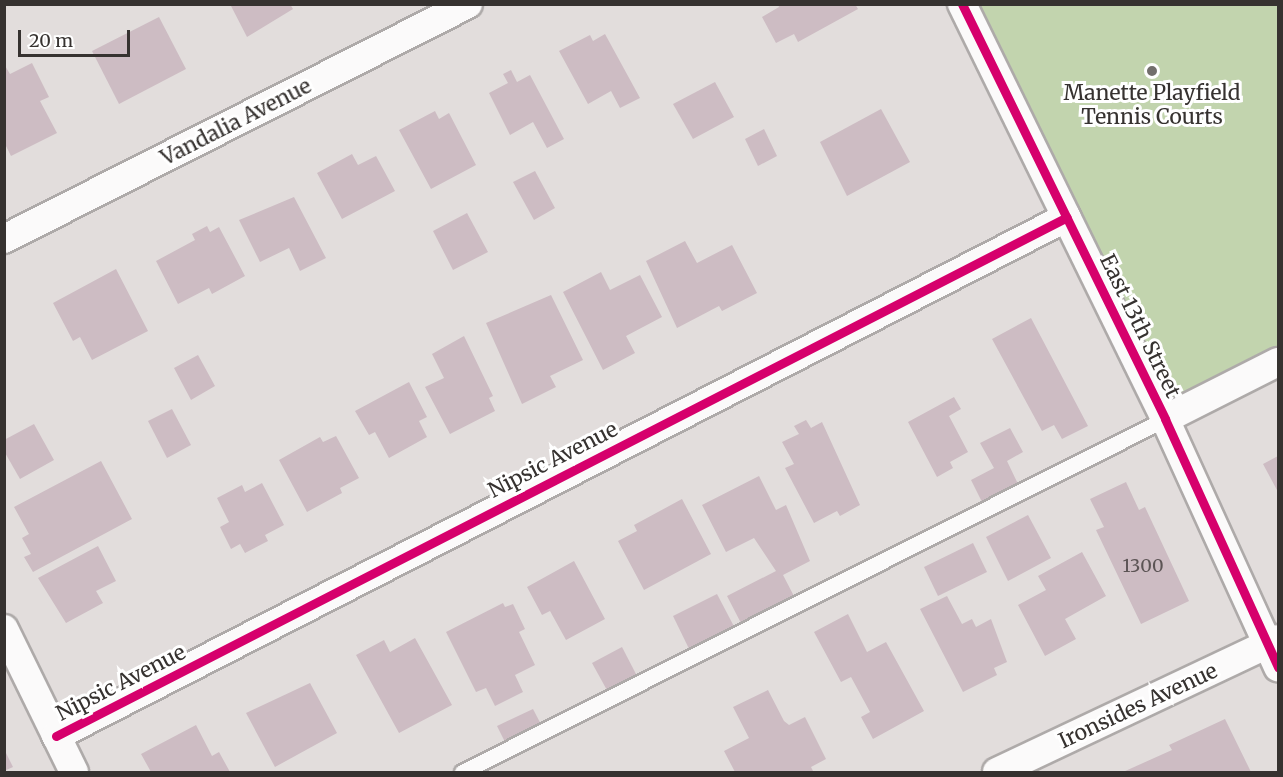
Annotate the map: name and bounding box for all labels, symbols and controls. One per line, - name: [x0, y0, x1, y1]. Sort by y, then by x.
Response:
- scale bar: [21, 18, 134, 56]
- text: 20 m: [29, 29, 73, 52]
- marker: Manette Playfield Tennis Courts: [1145, 64, 1159, 78]
- street label: Vandalia Avenue: [157, 73, 315, 171]
- place label: Manette Playfield Tennis Courts: [1064, 80, 1240, 130]
- street label: East 13th Street: [1094, 250, 1186, 402]
- street label: Nipsic Avenue: [484, 417, 622, 503]
- house number: 1300: [1122, 555, 1164, 577]
- street label: Nipsic Avenue: [52, 640, 190, 726]
- street label: Ironsides Avenue: [1055, 658, 1221, 754]

